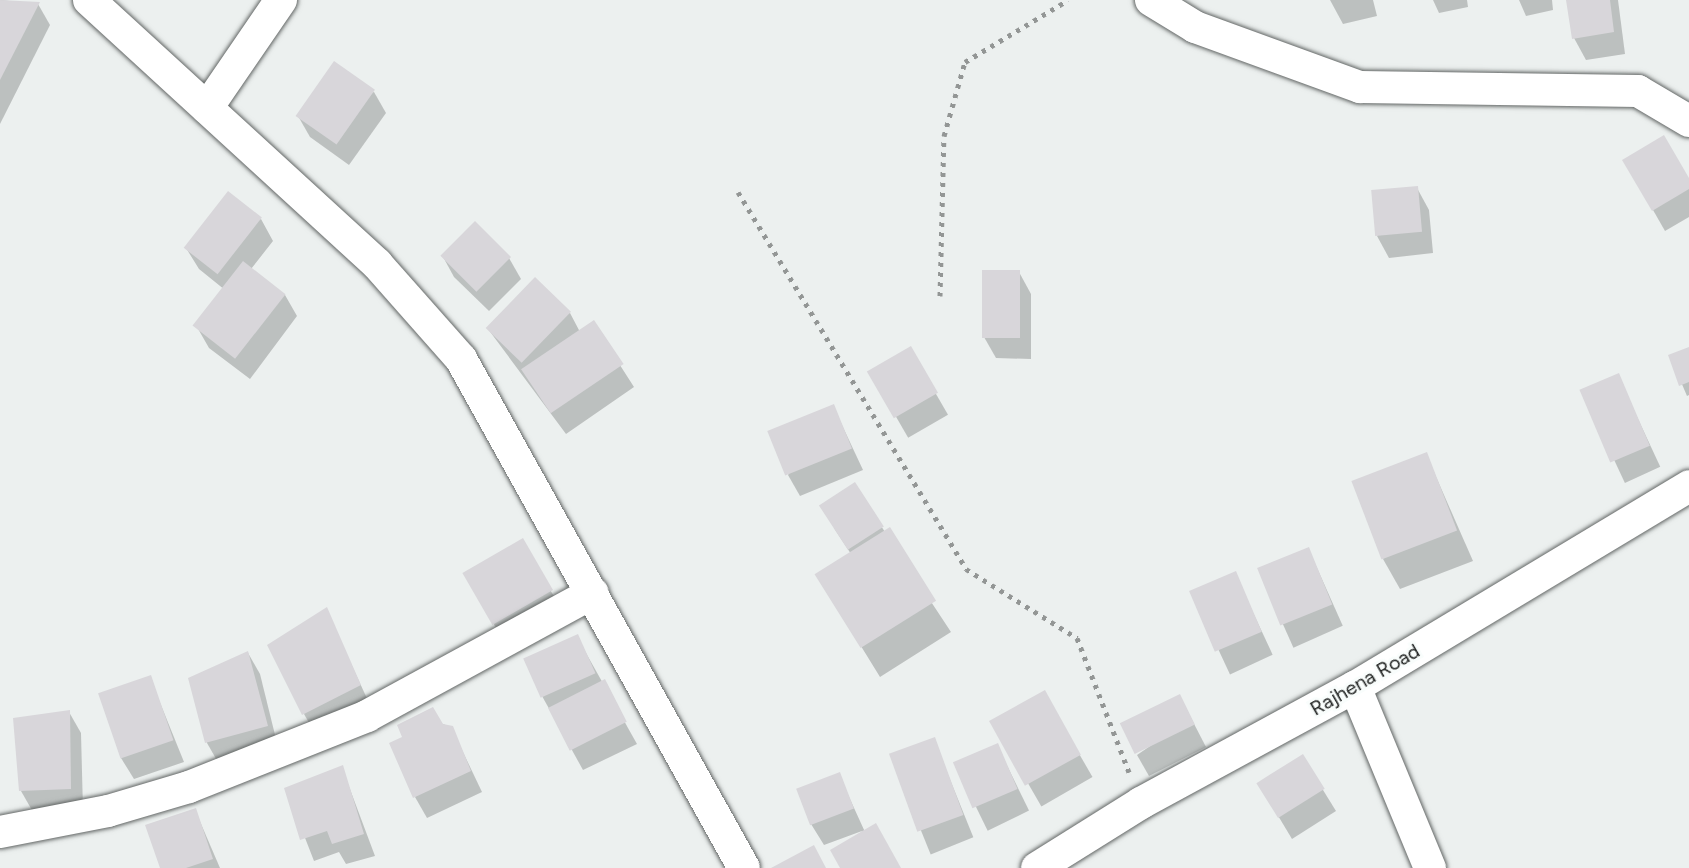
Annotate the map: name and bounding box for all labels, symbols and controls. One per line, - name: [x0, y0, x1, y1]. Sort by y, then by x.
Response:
- street label: Rajhena Road: [1306, 639, 1424, 721]

